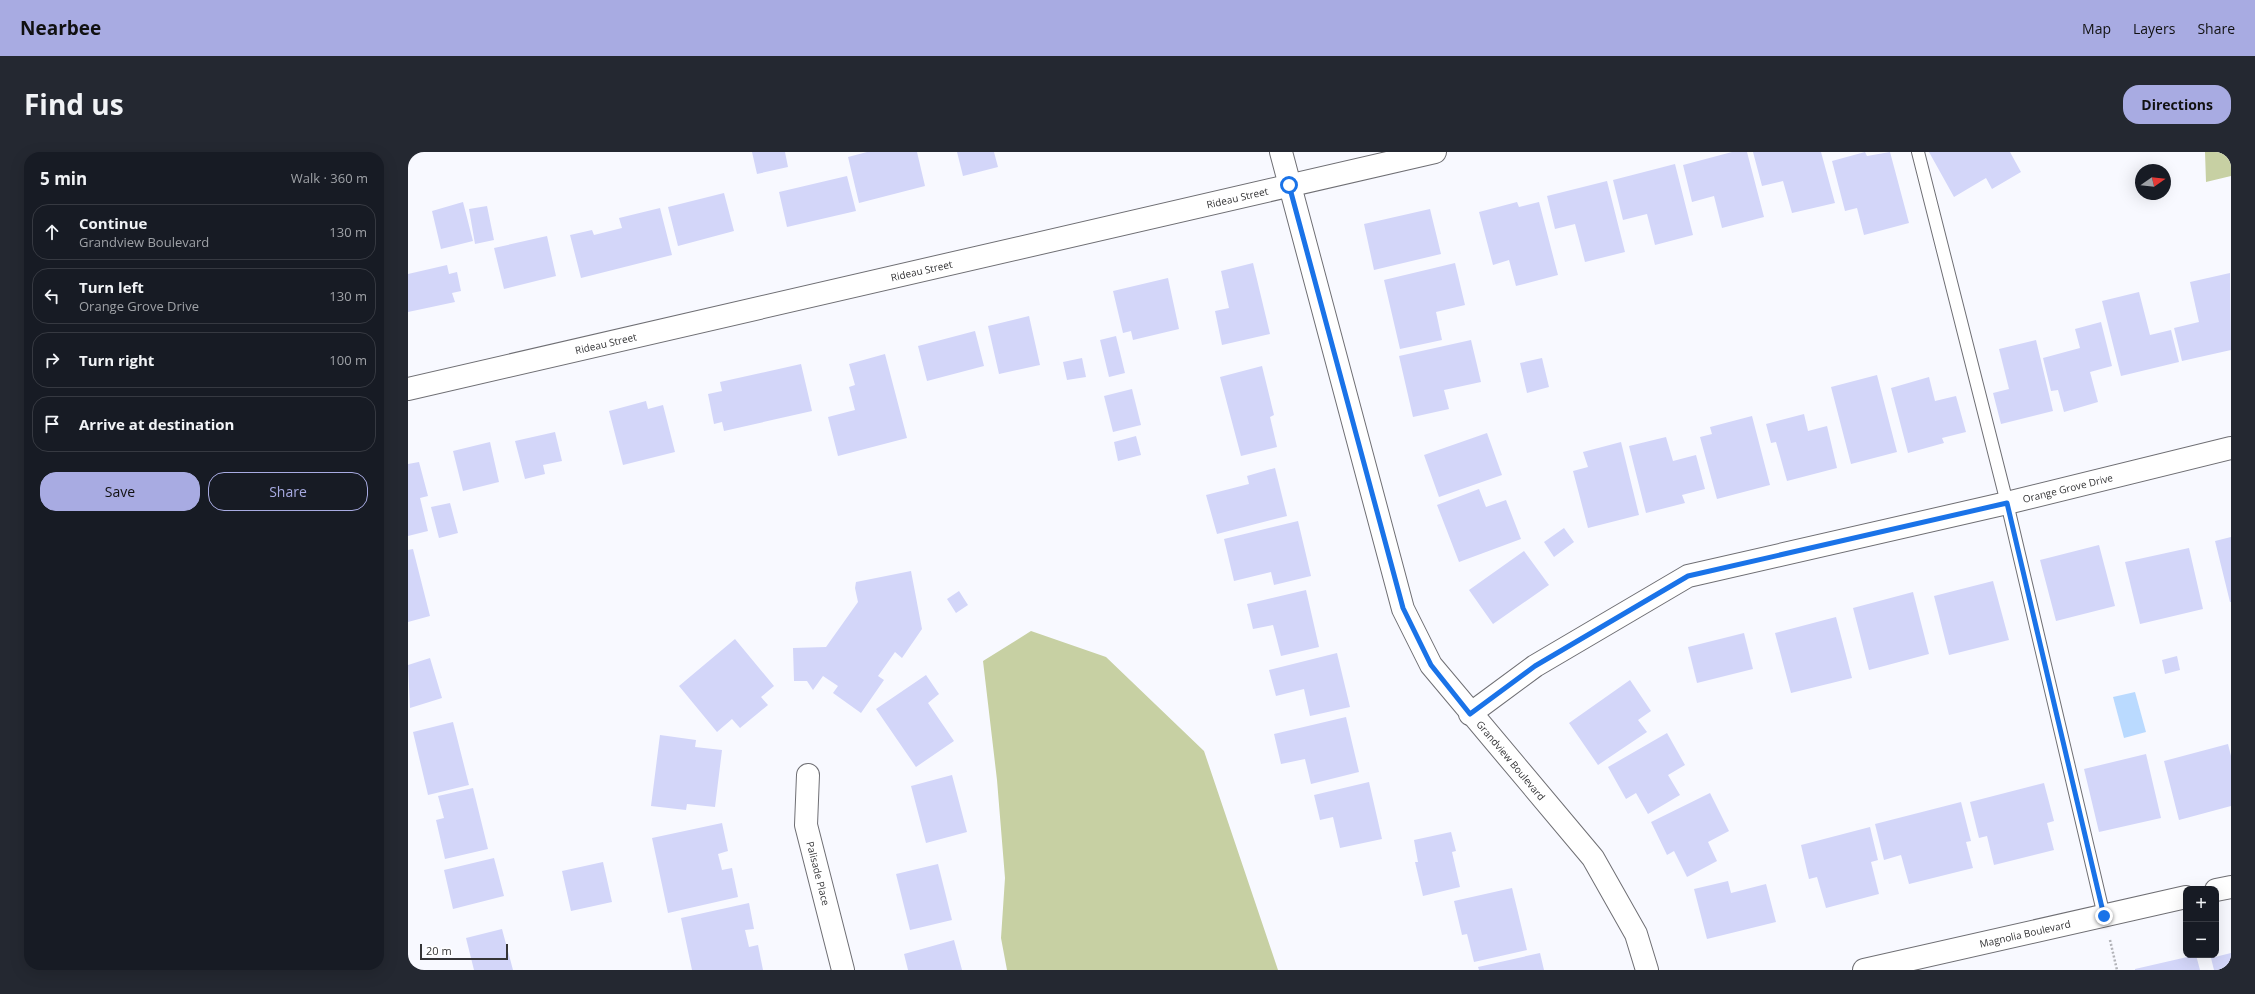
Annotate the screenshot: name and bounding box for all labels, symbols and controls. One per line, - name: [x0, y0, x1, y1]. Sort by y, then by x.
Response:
- text: Nearbee: [20, 15, 101, 41]
- text: Map: [2082, 19, 2111, 38]
- text: Layers: [2133, 19, 2175, 38]
- text: Share: [2197, 19, 2235, 38]
- text: Find us: [24, 85, 124, 123]
- button: Directions: [2123, 85, 2231, 124]
- north arrow: [2135, 164, 2171, 200]
- text: 5 min: [40, 167, 87, 190]
- text: Walk · 360 m: [291, 169, 368, 187]
- route start: [1280, 176, 1298, 194]
- street label: Rideau Street: [1205, 184, 1270, 212]
- text: Continue: [79, 213, 147, 233]
- icon: ahead: [41, 221, 63, 243]
- text: 130 m: [329, 223, 367, 241]
- text: Grandview Boulevard: [79, 233, 209, 251]
- street label: Rideau Street: [889, 257, 954, 284]
- text: Turn left: [79, 277, 144, 297]
- icon: left: [41, 285, 63, 307]
- text: 130 m: [329, 287, 367, 305]
- text: Orange Grove Drive: [79, 297, 199, 315]
- street label: Rideau Street: [574, 329, 638, 357]
- icon: right: [41, 349, 63, 371]
- text: Turn right: [79, 350, 154, 370]
- text: 100 m: [329, 351, 367, 369]
- icon: arrive: [41, 413, 63, 435]
- text: Arrive at destination: [79, 414, 234, 434]
- street label: Orange Grove Drive: [2021, 470, 2115, 506]
- button: Save: [40, 472, 200, 511]
- button: Share: [208, 472, 368, 511]
- street label: Grandview Boulevard: [1473, 717, 1549, 803]
- street label: Palisade Place: [803, 840, 833, 907]
- map controls: [2183, 886, 2219, 958]
- button: +: [2183, 886, 2219, 922]
- route end: [2095, 907, 2113, 925]
- street label: Magnolia Boulevard: [1978, 916, 2072, 951]
- button: −: [2183, 922, 2219, 958]
- scale bar: [420, 942, 508, 961]
- text: 20 m: [426, 943, 452, 958]

